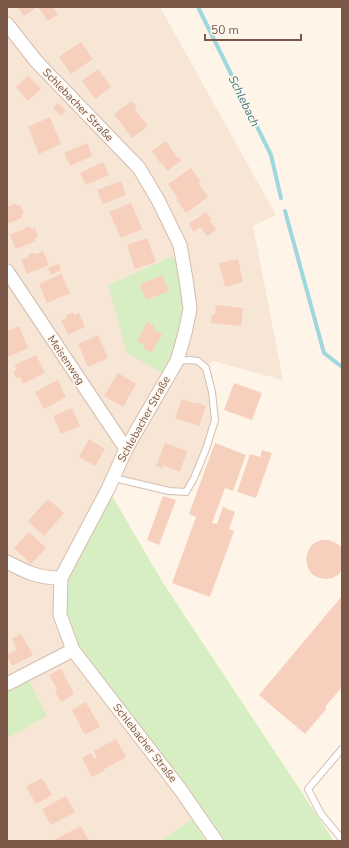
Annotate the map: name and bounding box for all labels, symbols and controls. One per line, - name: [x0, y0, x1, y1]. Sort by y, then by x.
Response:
- scale bar: [205, 16, 301, 42]
- text: 50 m: [211, 22, 239, 38]
- street label: Schlebacher Straße: [39, 65, 117, 145]
- water label: Schlebach: [225, 73, 263, 130]
- street label: Meisenweg: [44, 332, 88, 388]
- street label: Schlebacher Straße: [114, 373, 174, 465]
- street label: Schlebacher Straße: [109, 700, 181, 786]

